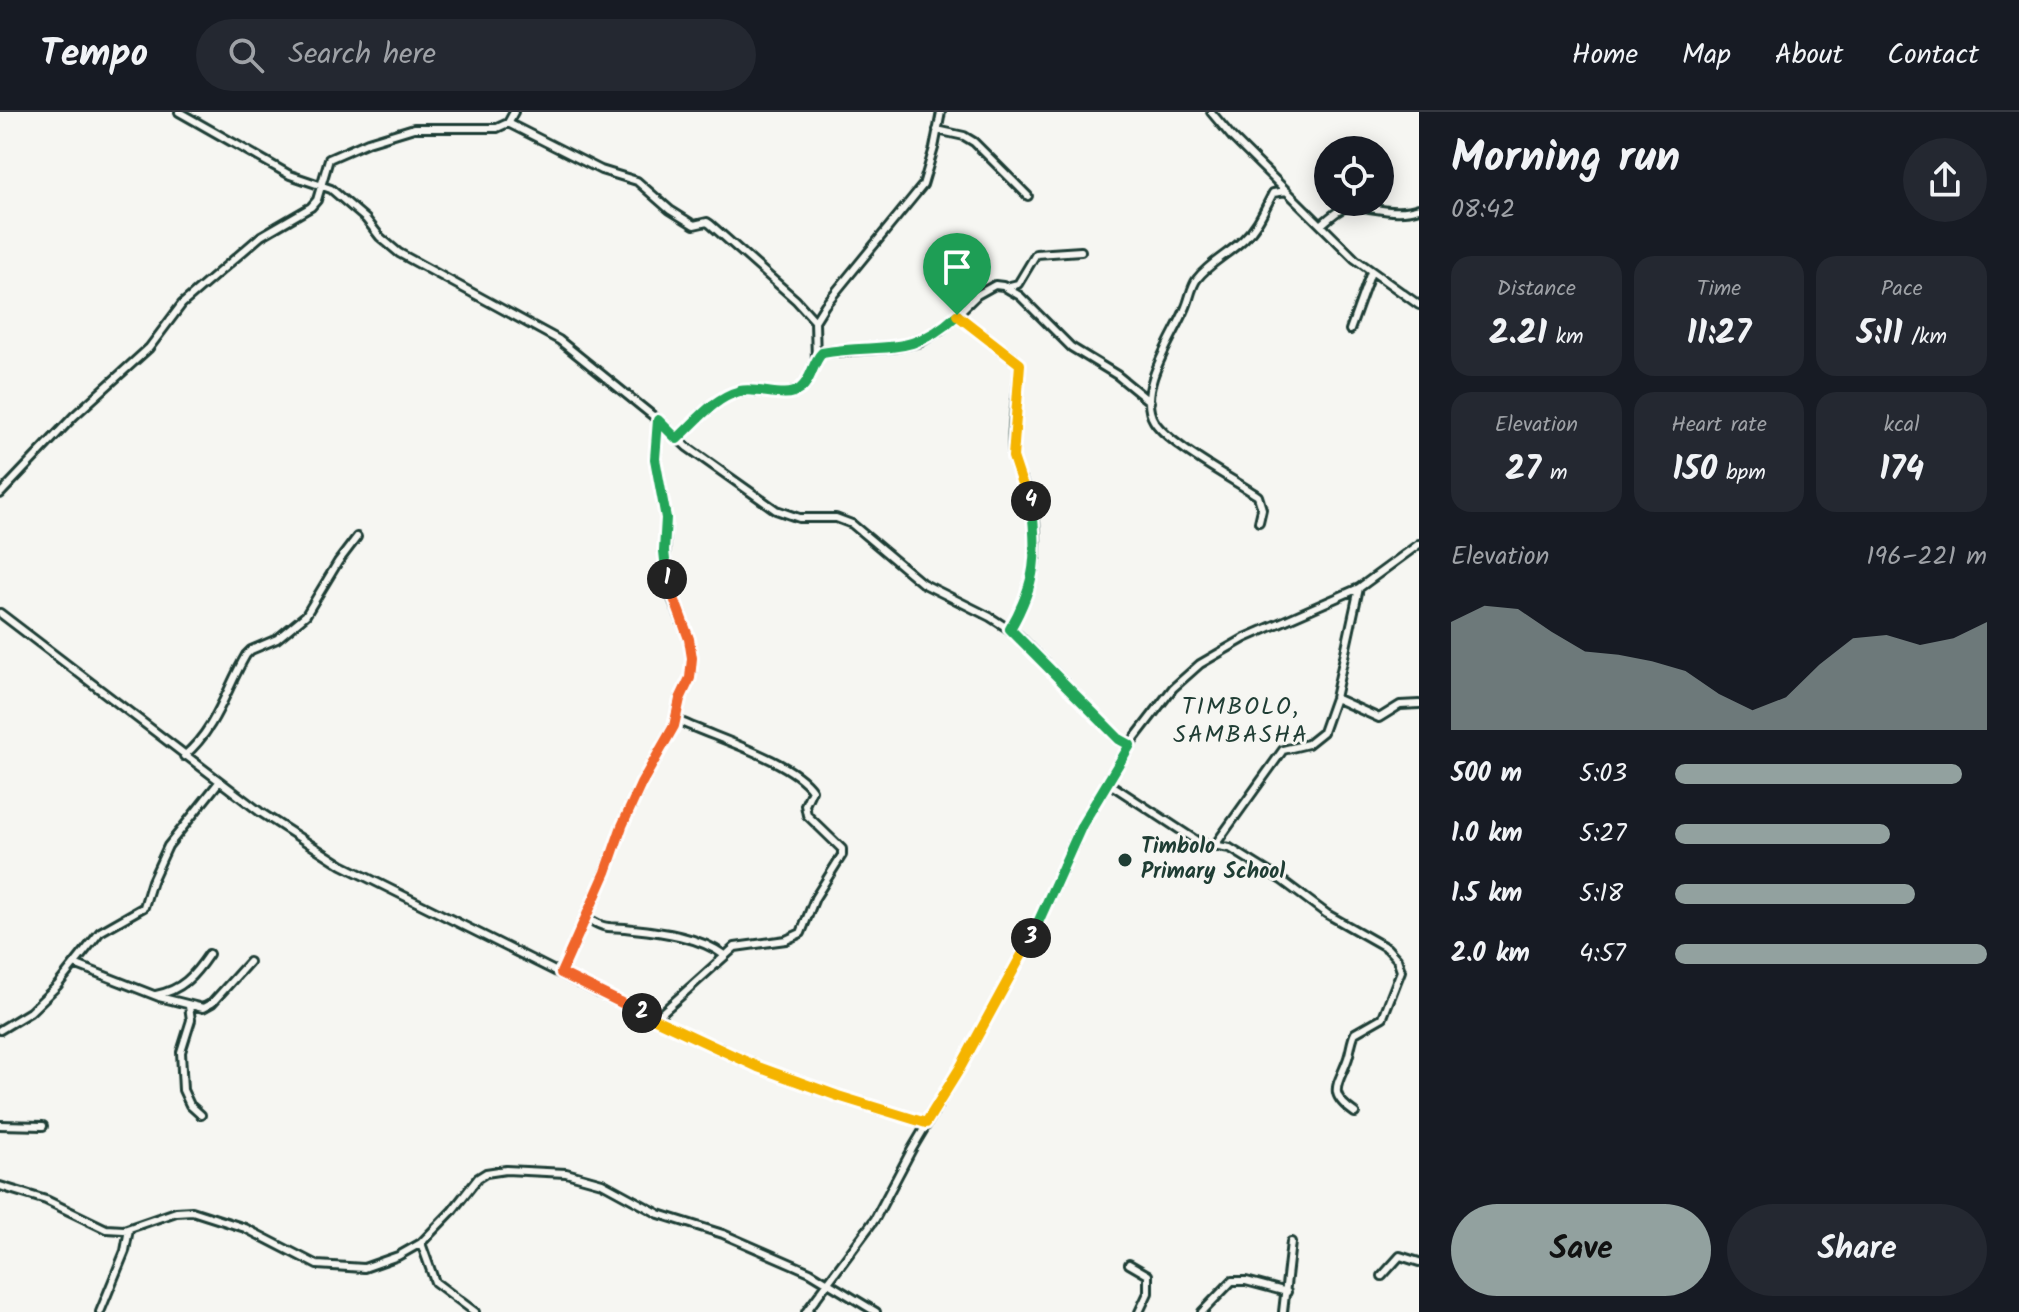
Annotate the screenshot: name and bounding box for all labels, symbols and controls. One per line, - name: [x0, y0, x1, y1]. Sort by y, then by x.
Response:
- search box: [196, 19, 756, 91]
- text: Tempo: [40, 25, 148, 85]
- text: Search here: [288, 31, 436, 79]
- icon: search: [224, 33, 268, 77]
- text: Home: [1572, 33, 1638, 78]
- text: Map: [1682, 33, 1731, 78]
- text: About: [1775, 33, 1843, 78]
- text: Contact: [1887, 33, 1979, 78]
- text: Morning run: [1451, 124, 1680, 194]
- map controls: [1314, 136, 1394, 216]
- button: locate: [1314, 136, 1394, 216]
- button: share: [1903, 138, 1987, 222]
- text: 08:42: [1451, 189, 1515, 231]
- pin: [923, 233, 991, 315]
- icon: arrive: [935, 245, 979, 289]
- text: Distance: [1497, 272, 1576, 307]
- text: Time: [1697, 272, 1741, 307]
- text: Pace: [1881, 272, 1923, 307]
- text: 2.21: [1489, 307, 1547, 361]
- text: 11:27: [1687, 307, 1751, 361]
- text: 5:11: [1856, 307, 1902, 361]
- text: km: [1547, 320, 1584, 355]
- text: /km: [1902, 320, 1947, 355]
- text: Elevation: [1495, 408, 1578, 443]
- text: Heart rate: [1671, 408, 1767, 443]
- text: kcal: [1884, 408, 1920, 443]
- text: 27: [1505, 443, 1541, 497]
- text: 150: [1672, 443, 1717, 497]
- text: 174: [1879, 443, 1924, 497]
- text: m: [1541, 456, 1567, 491]
- text: bpm: [1717, 456, 1766, 491]
- pin: 4: [1011, 481, 1051, 521]
- text: 4: [1025, 483, 1037, 518]
- text: Elevation: [1451, 536, 1549, 578]
- text: 196–221 m: [1866, 536, 1987, 578]
- pin: 1: [647, 559, 687, 599]
- text: 1: [664, 561, 670, 596]
- district label: TIMBOLO, SAMBASHA: [1173, 688, 1309, 755]
- text: 500 m: [1451, 753, 1522, 795]
- text: 5:03: [1579, 753, 1627, 795]
- text: 1.0 km: [1451, 813, 1522, 855]
- text: 5:27: [1579, 813, 1626, 855]
- place label: Timbolo Primary School: [1141, 830, 1285, 890]
- marker: Timbolo Primary School: [1116, 851, 1134, 869]
- text: 1.5 km: [1451, 873, 1522, 915]
- text: 5:18: [1579, 873, 1623, 915]
- pin: 3: [1011, 918, 1051, 958]
- text: 3: [1025, 920, 1037, 955]
- text: 2.0 km: [1451, 933, 1530, 975]
- text: 4:57: [1579, 933, 1626, 975]
- pin: 2: [622, 993, 662, 1033]
- text: 2: [636, 995, 648, 1030]
- button: Save: [1451, 1204, 1711, 1296]
- button: Share: [1727, 1204, 1987, 1296]

